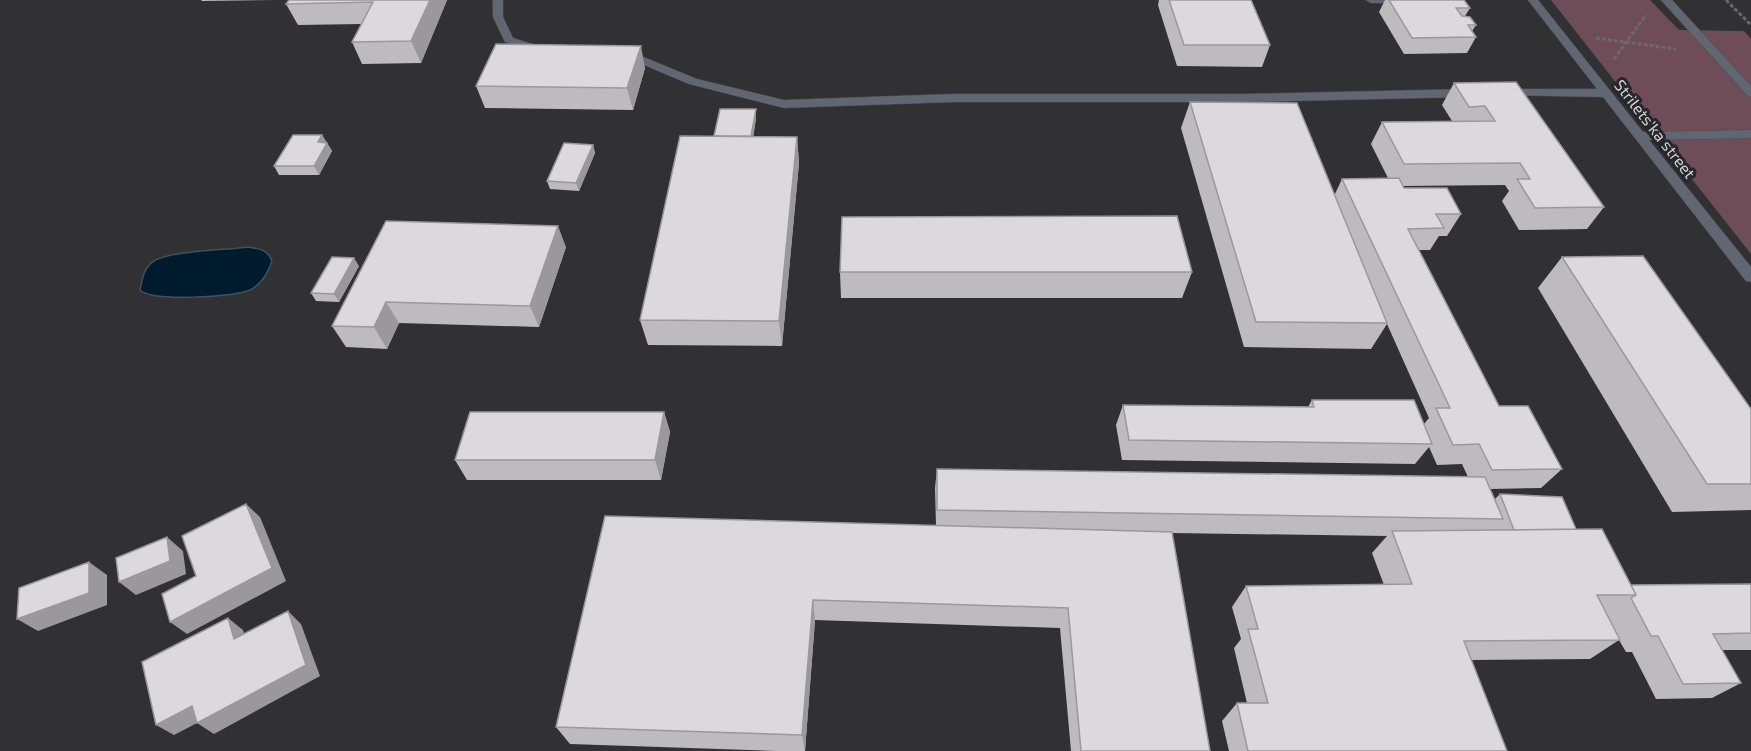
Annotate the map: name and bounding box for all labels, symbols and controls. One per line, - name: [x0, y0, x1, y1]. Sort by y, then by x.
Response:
- street label: Strilets'ka street: [1611, 75, 1700, 182]

